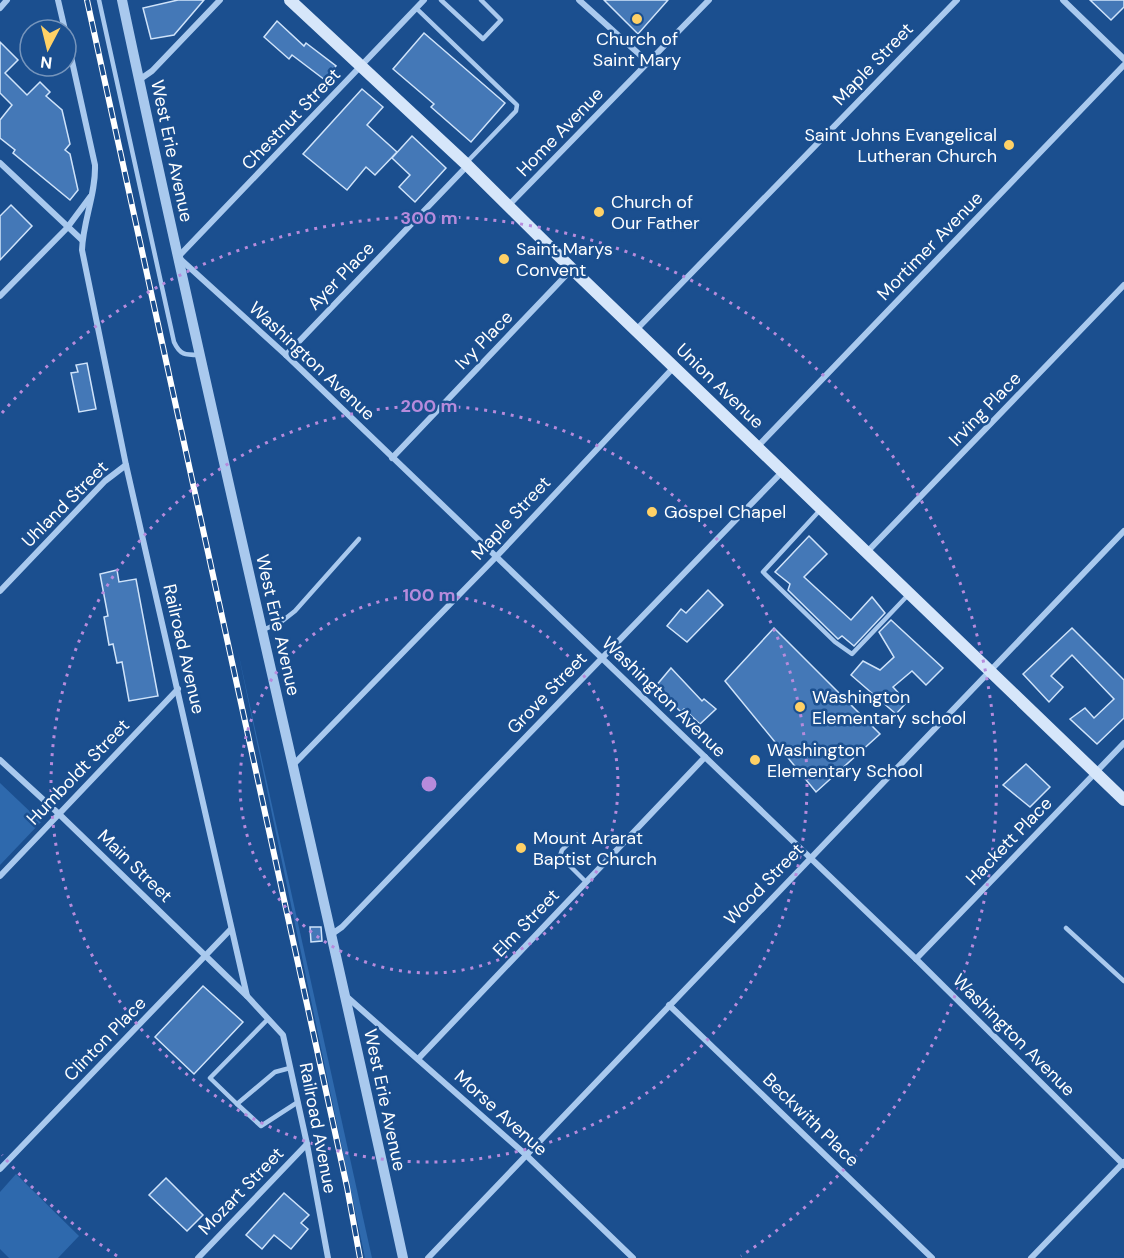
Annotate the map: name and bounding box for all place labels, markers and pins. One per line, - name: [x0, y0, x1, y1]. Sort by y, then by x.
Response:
- marker: Church of Saint Mary: [630, 12, 644, 26]
- place label: Church of Saint Mary: [593, 27, 681, 72]
- place label: Saint Johns Evangelical Lutheran Church: [804, 123, 997, 168]
- marker: Saint Johns Evangelical Lutheran Church: [1002, 138, 1016, 152]
- place label: Church of Our Father: [611, 190, 700, 235]
- marker: Church of Our Father: [592, 205, 606, 219]
- place label: Saint Marys Convent: [516, 237, 613, 282]
- marker: Saint Marys Convent: [497, 252, 511, 266]
- place label: Gospel Chapel: [664, 500, 786, 524]
- marker: Gospel Chapel: [645, 505, 659, 519]
- place label: Washington Elementary school: [812, 685, 966, 730]
- marker: Washington Elementary school: [793, 700, 807, 714]
- place label: Washington Elementary School: [767, 738, 923, 783]
- marker: Washington Elementary School: [748, 753, 762, 767]
- centre of rings: [419, 774, 439, 794]
- place label: Mount Ararat Baptist Church: [533, 826, 657, 871]
- marker: Mount Ararat Baptist Church: [514, 841, 528, 855]

